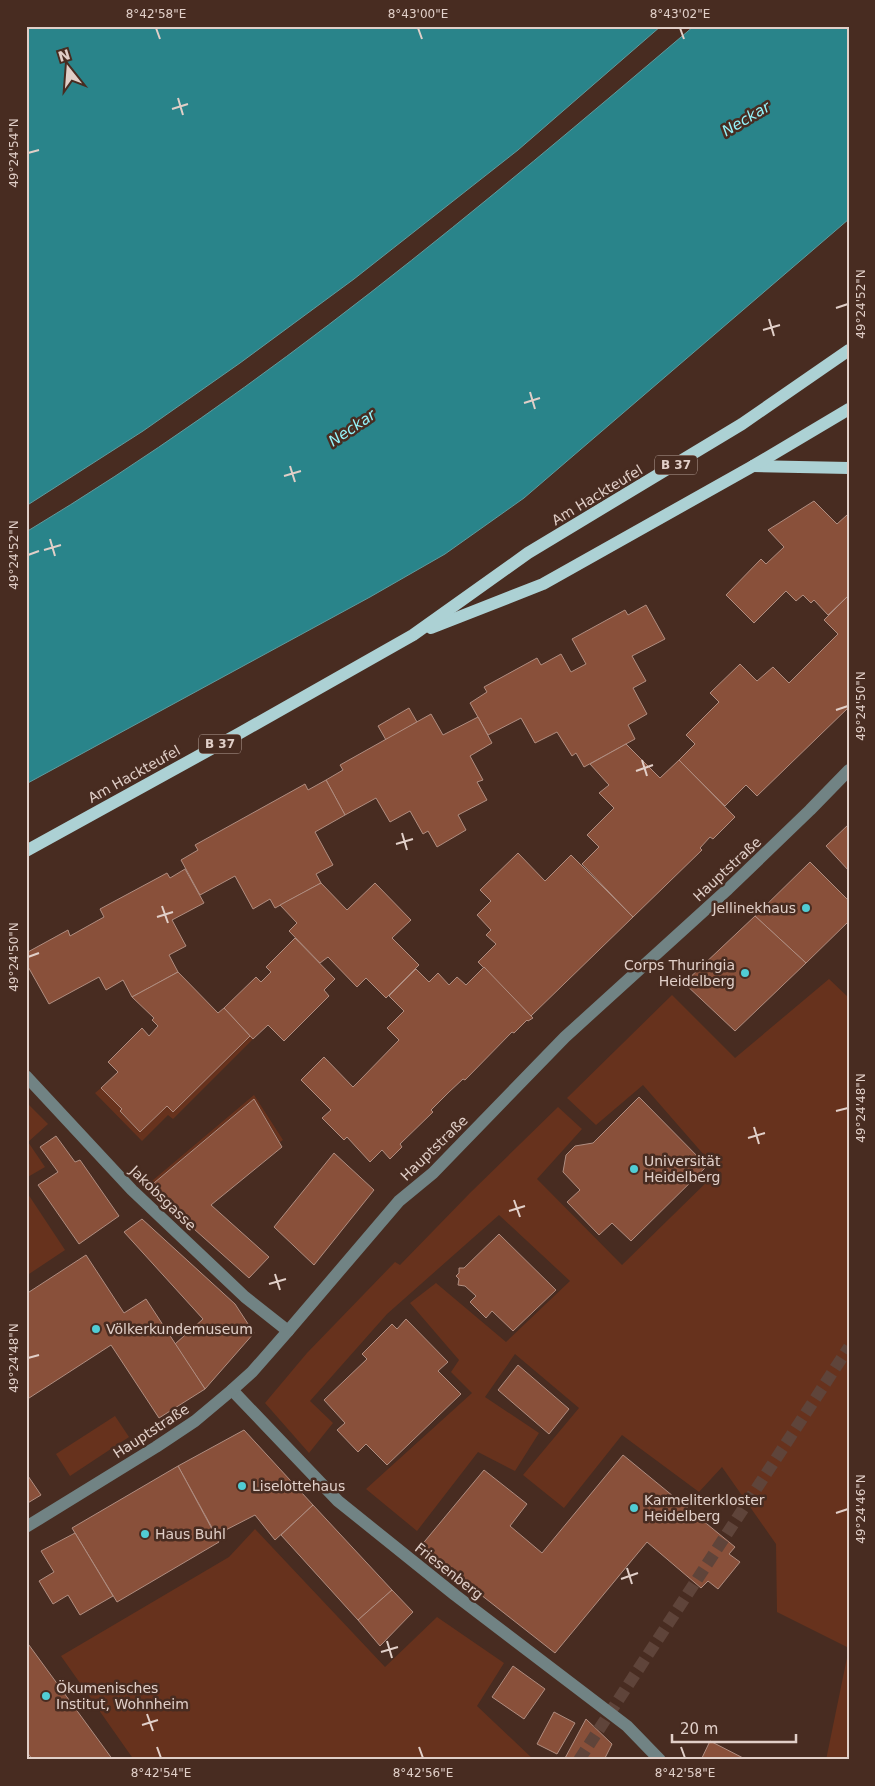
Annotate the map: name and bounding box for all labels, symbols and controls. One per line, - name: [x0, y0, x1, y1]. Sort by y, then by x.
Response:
- text: 8°42'58"E: [126, 7, 186, 21]
- text: 8°43'00"E: [388, 7, 448, 21]
- text: 8°43'02"E: [650, 7, 710, 21]
- north arrow: [42, 42, 92, 92]
- text: N: [56, 46, 72, 65]
- water label: Neckar: [719, 97, 774, 140]
- text: 49°24'54"N: [7, 118, 21, 188]
- text: 49°24'52"N: [854, 269, 868, 339]
- water label: Neckar: [325, 405, 380, 450]
- road number: B 37: [655, 456, 697, 474]
- street label: Am Hackteufel: [549, 462, 645, 528]
- text: 49°24'52"N: [7, 520, 21, 590]
- text: 49°24'50"N: [854, 671, 868, 741]
- road number: B 37: [199, 734, 241, 754]
- street label: Am Hackteufel: [85, 742, 183, 806]
- street label: Hauptstraße: [690, 834, 764, 904]
- place label: Jellinekhaus: [711, 900, 796, 916]
- marker: Jellinekhaus: [800, 902, 812, 914]
- text: 49°24'50"N: [7, 922, 21, 992]
- place label: Corps Thuringia Heidelberg: [624, 957, 735, 989]
- marker: Corps Thuringia Heidelberg: [739, 967, 751, 979]
- text: 49°24'48"N: [854, 1073, 868, 1143]
- street label: Hauptstraße: [397, 1112, 471, 1184]
- place label: Universität Heidelberg: [644, 1153, 721, 1185]
- street label: Jakobsgasse: [126, 1162, 199, 1234]
- marker: Universität Heidelberg: [628, 1163, 640, 1175]
- place label: Völkerkundemuseum: [106, 1321, 253, 1337]
- text: 49°24'48"N: [7, 1323, 21, 1393]
- marker: Völkerkundemuseum: [90, 1323, 102, 1335]
- street label: Hauptstraße: [110, 1401, 192, 1461]
- text: 49°24'46"N: [854, 1474, 868, 1544]
- place label: Liselottehaus: [252, 1478, 345, 1494]
- marker: Liselottehaus: [236, 1480, 248, 1492]
- place label: Karmeliterkloster Heidelberg: [644, 1492, 765, 1524]
- marker: Karmeliterkloster Heidelberg: [628, 1502, 640, 1514]
- place label: Haus Buhl: [155, 1526, 226, 1542]
- marker: Haus Buhl: [139, 1528, 151, 1540]
- street label: Friesenberg: [412, 1539, 486, 1603]
- place label: Ökumenisches Institut, Wohnheim: [56, 1679, 189, 1712]
- marker: Ökumenisches Institut, Wohnheim: [40, 1690, 52, 1702]
- scale bar: [672, 1711, 796, 1743]
- text: 20 m: [680, 1720, 718, 1738]
- text: 8°42'54"E: [131, 1766, 191, 1780]
- text: 8°42'56"E: [393, 1766, 453, 1780]
- text: 8°42'58"E: [655, 1766, 715, 1780]

